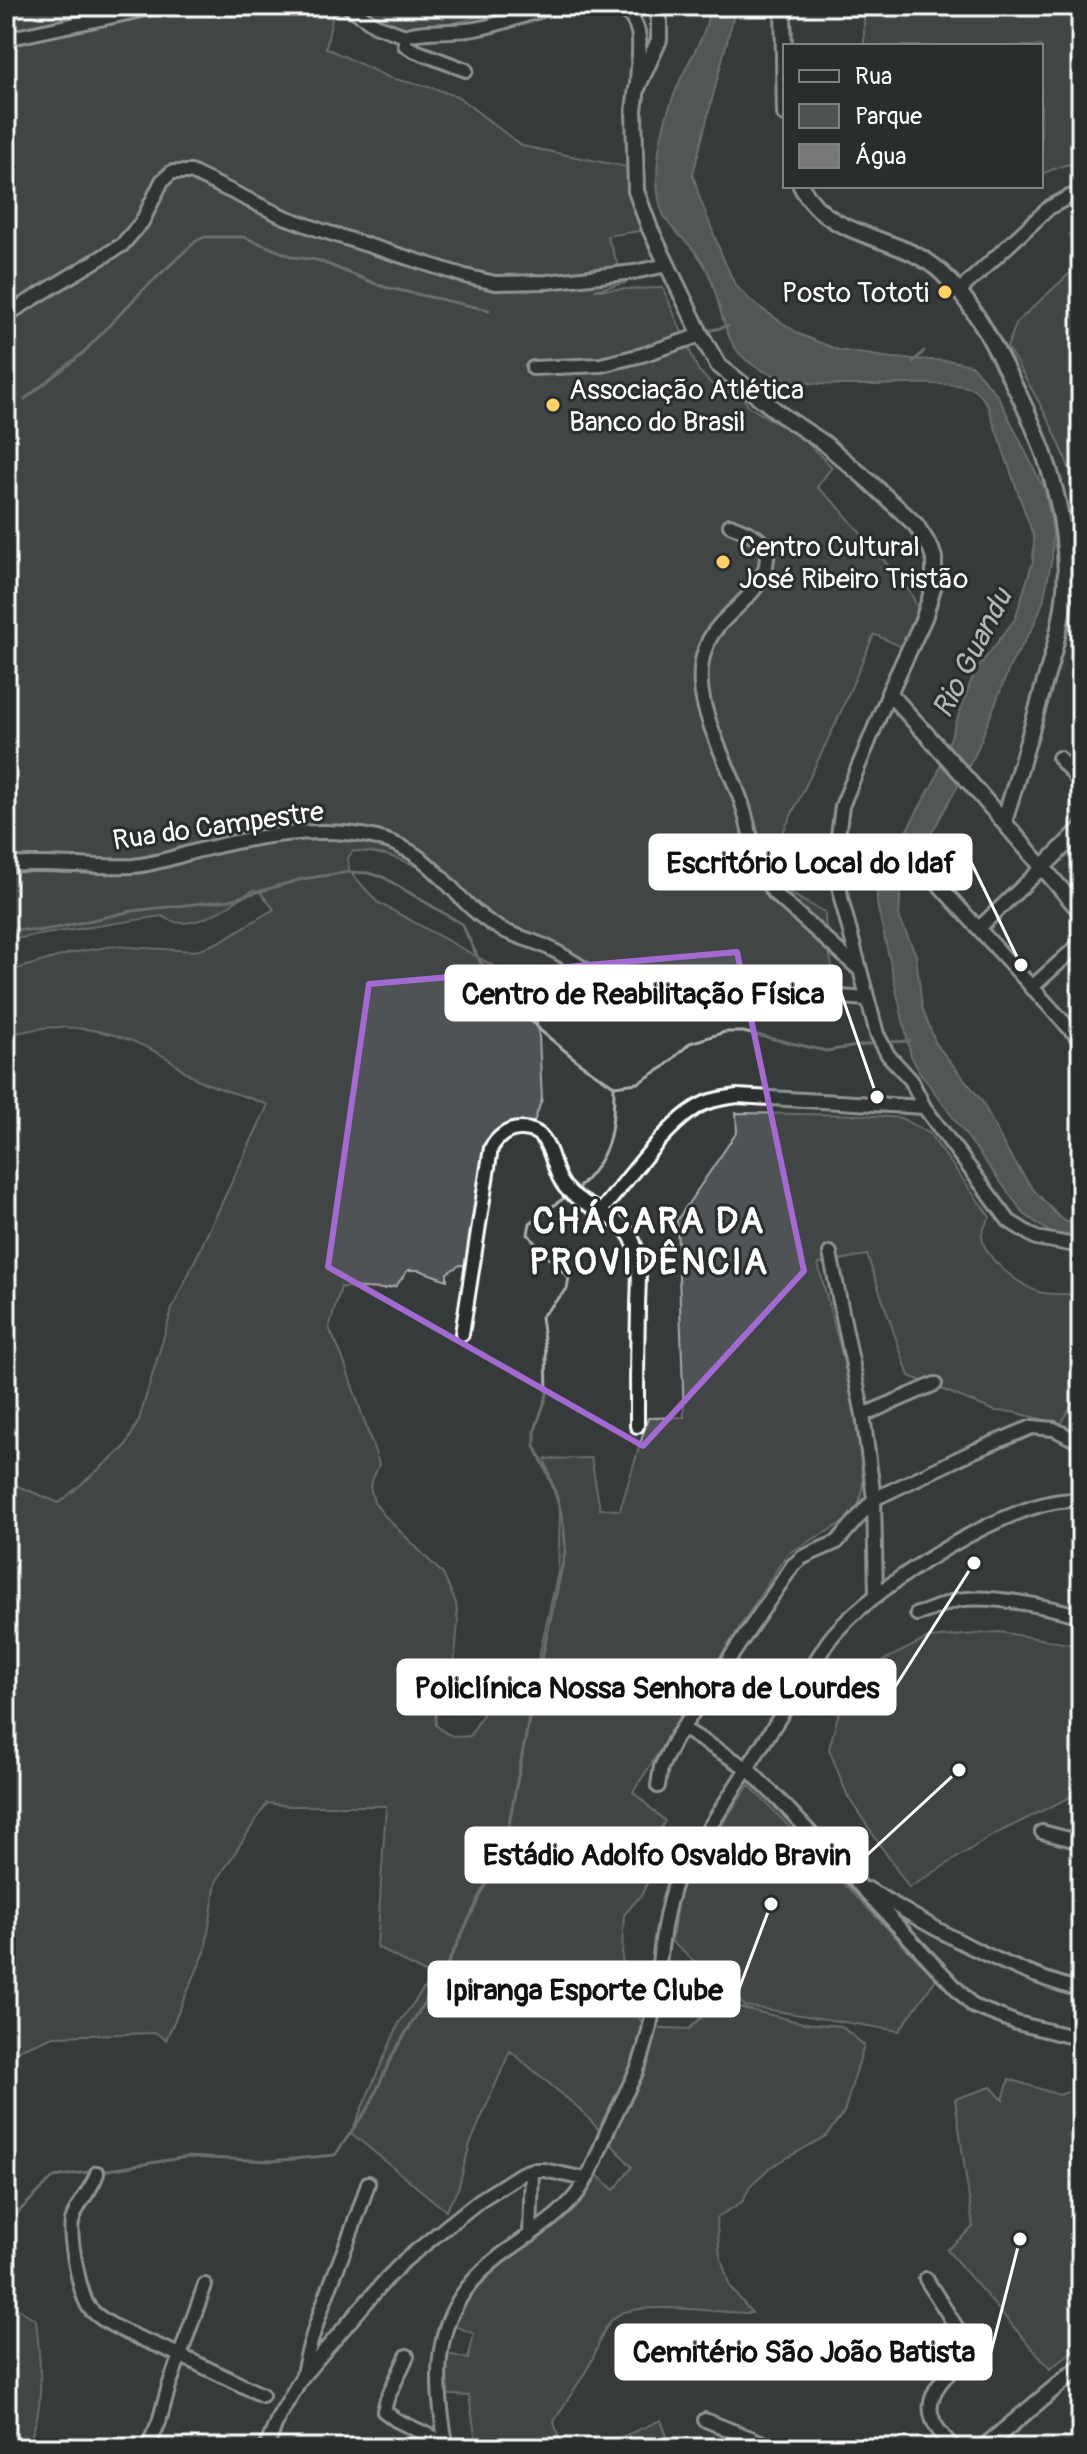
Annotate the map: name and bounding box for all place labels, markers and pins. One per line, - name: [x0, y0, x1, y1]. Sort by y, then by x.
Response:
- place label: Posto Tototi: [782, 276, 929, 311]
- marker: Posto Tototi: [936, 283, 954, 301]
- place label: Associação Atlética Banco do Brasil: [569, 373, 804, 440]
- marker: Associação Atlética Banco do Brasil: [544, 396, 562, 414]
- place label: Centro Cultural José Ribeiro Tristão: [739, 530, 968, 597]
- marker: Centro Cultural José Ribeiro Tristão: [714, 553, 732, 571]
- callout: Escritório Local do Idaf: [650, 835, 971, 889]
- callout: Centro de Reabilitação Física: [446, 966, 841, 1020]
- callout: Policlínica Nossa Senhora de Lourdes: [398, 1660, 895, 1714]
- callout: Estádio Adolfo Osvaldo Bravin: [466, 1828, 867, 1882]
- callout: Ipiranga Esporte Clube: [429, 1962, 739, 2016]
- callout: Cemitério São João Batista: [616, 2325, 991, 2379]

